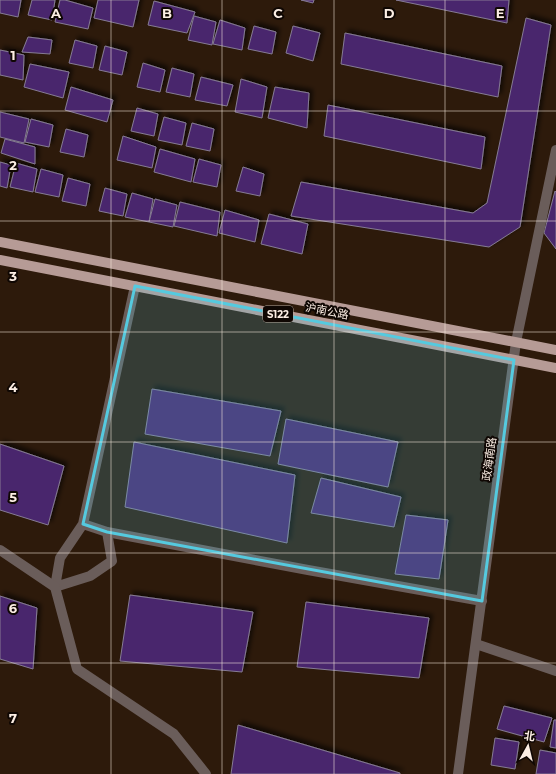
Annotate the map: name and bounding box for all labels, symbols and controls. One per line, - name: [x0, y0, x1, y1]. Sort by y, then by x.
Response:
- text: A: [50, 5, 62, 21]
- text: B: [162, 5, 172, 21]
- text: C: [273, 5, 283, 21]
- text: D: [384, 5, 395, 21]
- text: E: [496, 5, 505, 21]
- text: 1: [10, 47, 16, 63]
- text: 2: [9, 157, 17, 173]
- text: 3: [8, 268, 17, 284]
- street label: 沪南公路: [304, 300, 350, 322]
- road number: S122: [263, 306, 293, 322]
- text: 4: [9, 379, 18, 395]
- street label: 政海南路: [479, 436, 499, 482]
- text: 5: [9, 489, 17, 505]
- text: 6: [9, 600, 18, 616]
- text: 7: [9, 710, 17, 726]
- north arrow: [508, 726, 548, 766]
- text: 北: [523, 728, 536, 744]

